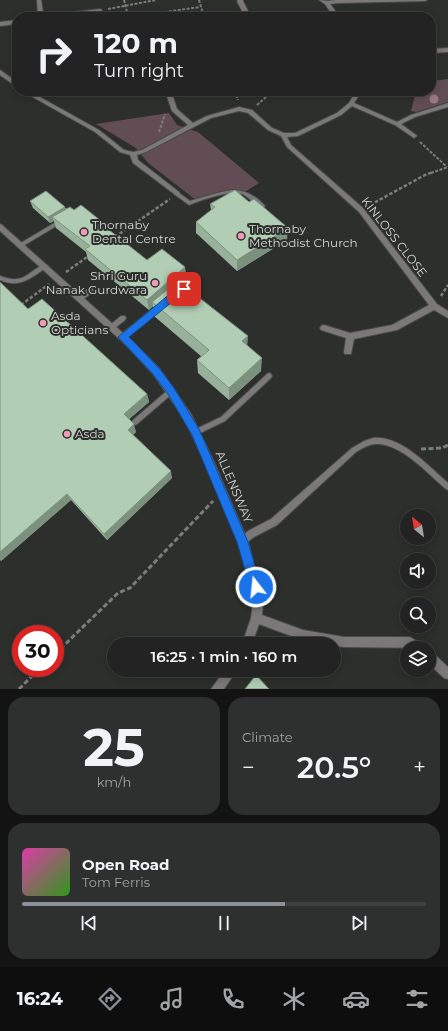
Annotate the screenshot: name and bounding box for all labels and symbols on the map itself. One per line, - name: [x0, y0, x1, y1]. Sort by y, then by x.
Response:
- street label: KINLOSS CLOSE: [358, 194, 430, 280]
- place label: Thornaby Dental Centre: [92, 217, 176, 246]
- place label: Thornaby Methodist Church: [249, 221, 358, 250]
- marker: Thornaby Dental Centre: [79, 227, 89, 237]
- marker: Thornaby Methodist Church: [236, 231, 246, 241]
- place label: Shri Guru Nanak Gurdwara: [46, 268, 147, 297]
- pin: [167, 272, 201, 306]
- marker: Shri Guru Nanak Gurdwara: [150, 278, 160, 288]
- place label: Asda Opticians: [51, 308, 108, 337]
- marker: Asda Opticians: [38, 318, 48, 328]
- place label: Asda: [75, 426, 105, 441]
- marker: Asda: [62, 429, 72, 439]
- street label: ALLENSWAY: [213, 449, 256, 525]
- north arrow: [400, 509, 436, 545]
- position arrow: [235, 566, 277, 608]
- speed limit sign: 30: [12, 625, 64, 677]

